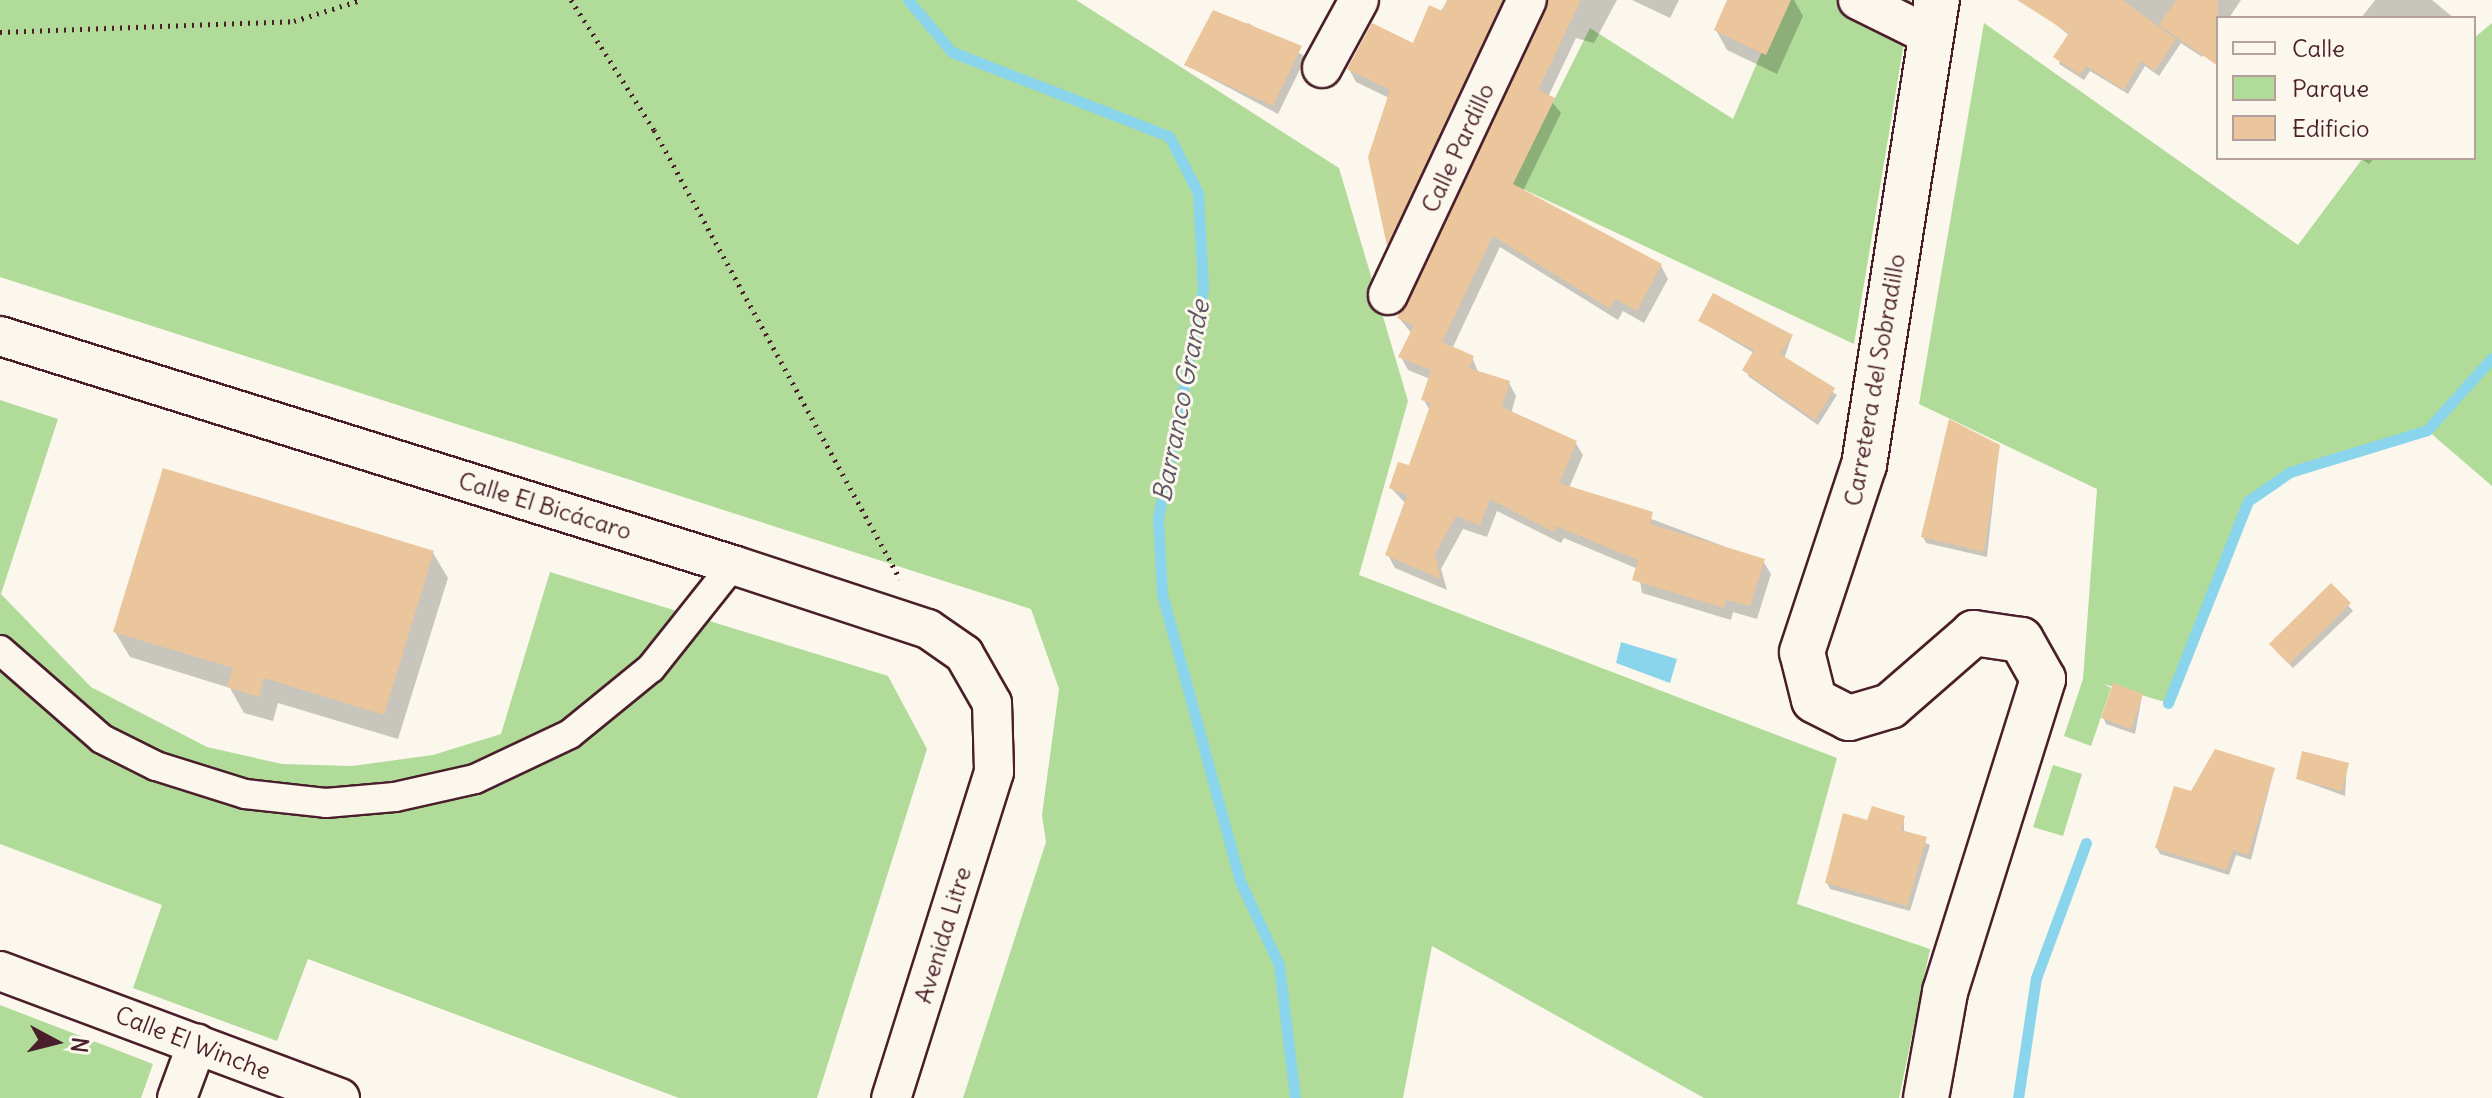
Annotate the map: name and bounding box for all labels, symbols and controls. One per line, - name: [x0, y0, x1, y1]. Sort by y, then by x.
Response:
- legend: [2216, 16, 2476, 160]
- text: Calle: [2292, 33, 2345, 63]
- text: Parque: [2292, 73, 2369, 103]
- street label: Calle Pardillo: [1415, 79, 1501, 217]
- text: Edificio: [2292, 113, 2370, 143]
- street label: Carretera del Sobradillo: [1839, 252, 1911, 508]
- water label: Barranco Grande: [1146, 298, 1216, 504]
- street label: Calle El Bicácaro: [455, 466, 635, 546]
- street label: Avenida Litre: [909, 863, 977, 1007]
- street label: Calle El Winche: [111, 1000, 275, 1086]
- north arrow: [16, 1002, 96, 1082]
- text: N: [65, 1036, 95, 1054]

